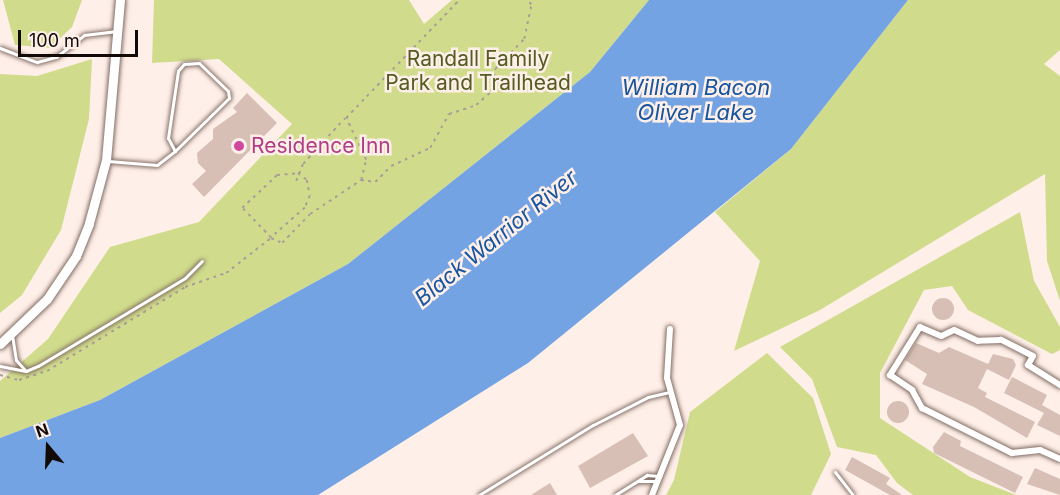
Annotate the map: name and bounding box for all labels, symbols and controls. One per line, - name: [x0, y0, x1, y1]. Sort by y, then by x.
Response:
- scale bar: [21, 18, 141, 56]
- text: 100 m: [29, 30, 80, 51]
- park label: Randall Family Park and Trailhead: [385, 46, 571, 96]
- water label: William Bacon Oliver Lake: [622, 74, 770, 125]
- place label: Residence Inn: [251, 133, 391, 159]
- marker: Residence Inn: [232, 139, 246, 153]
- water label: Black Warrior River: [410, 165, 582, 311]
- north arrow: [18, 417, 78, 477]
- text: N: [33, 419, 51, 441]

